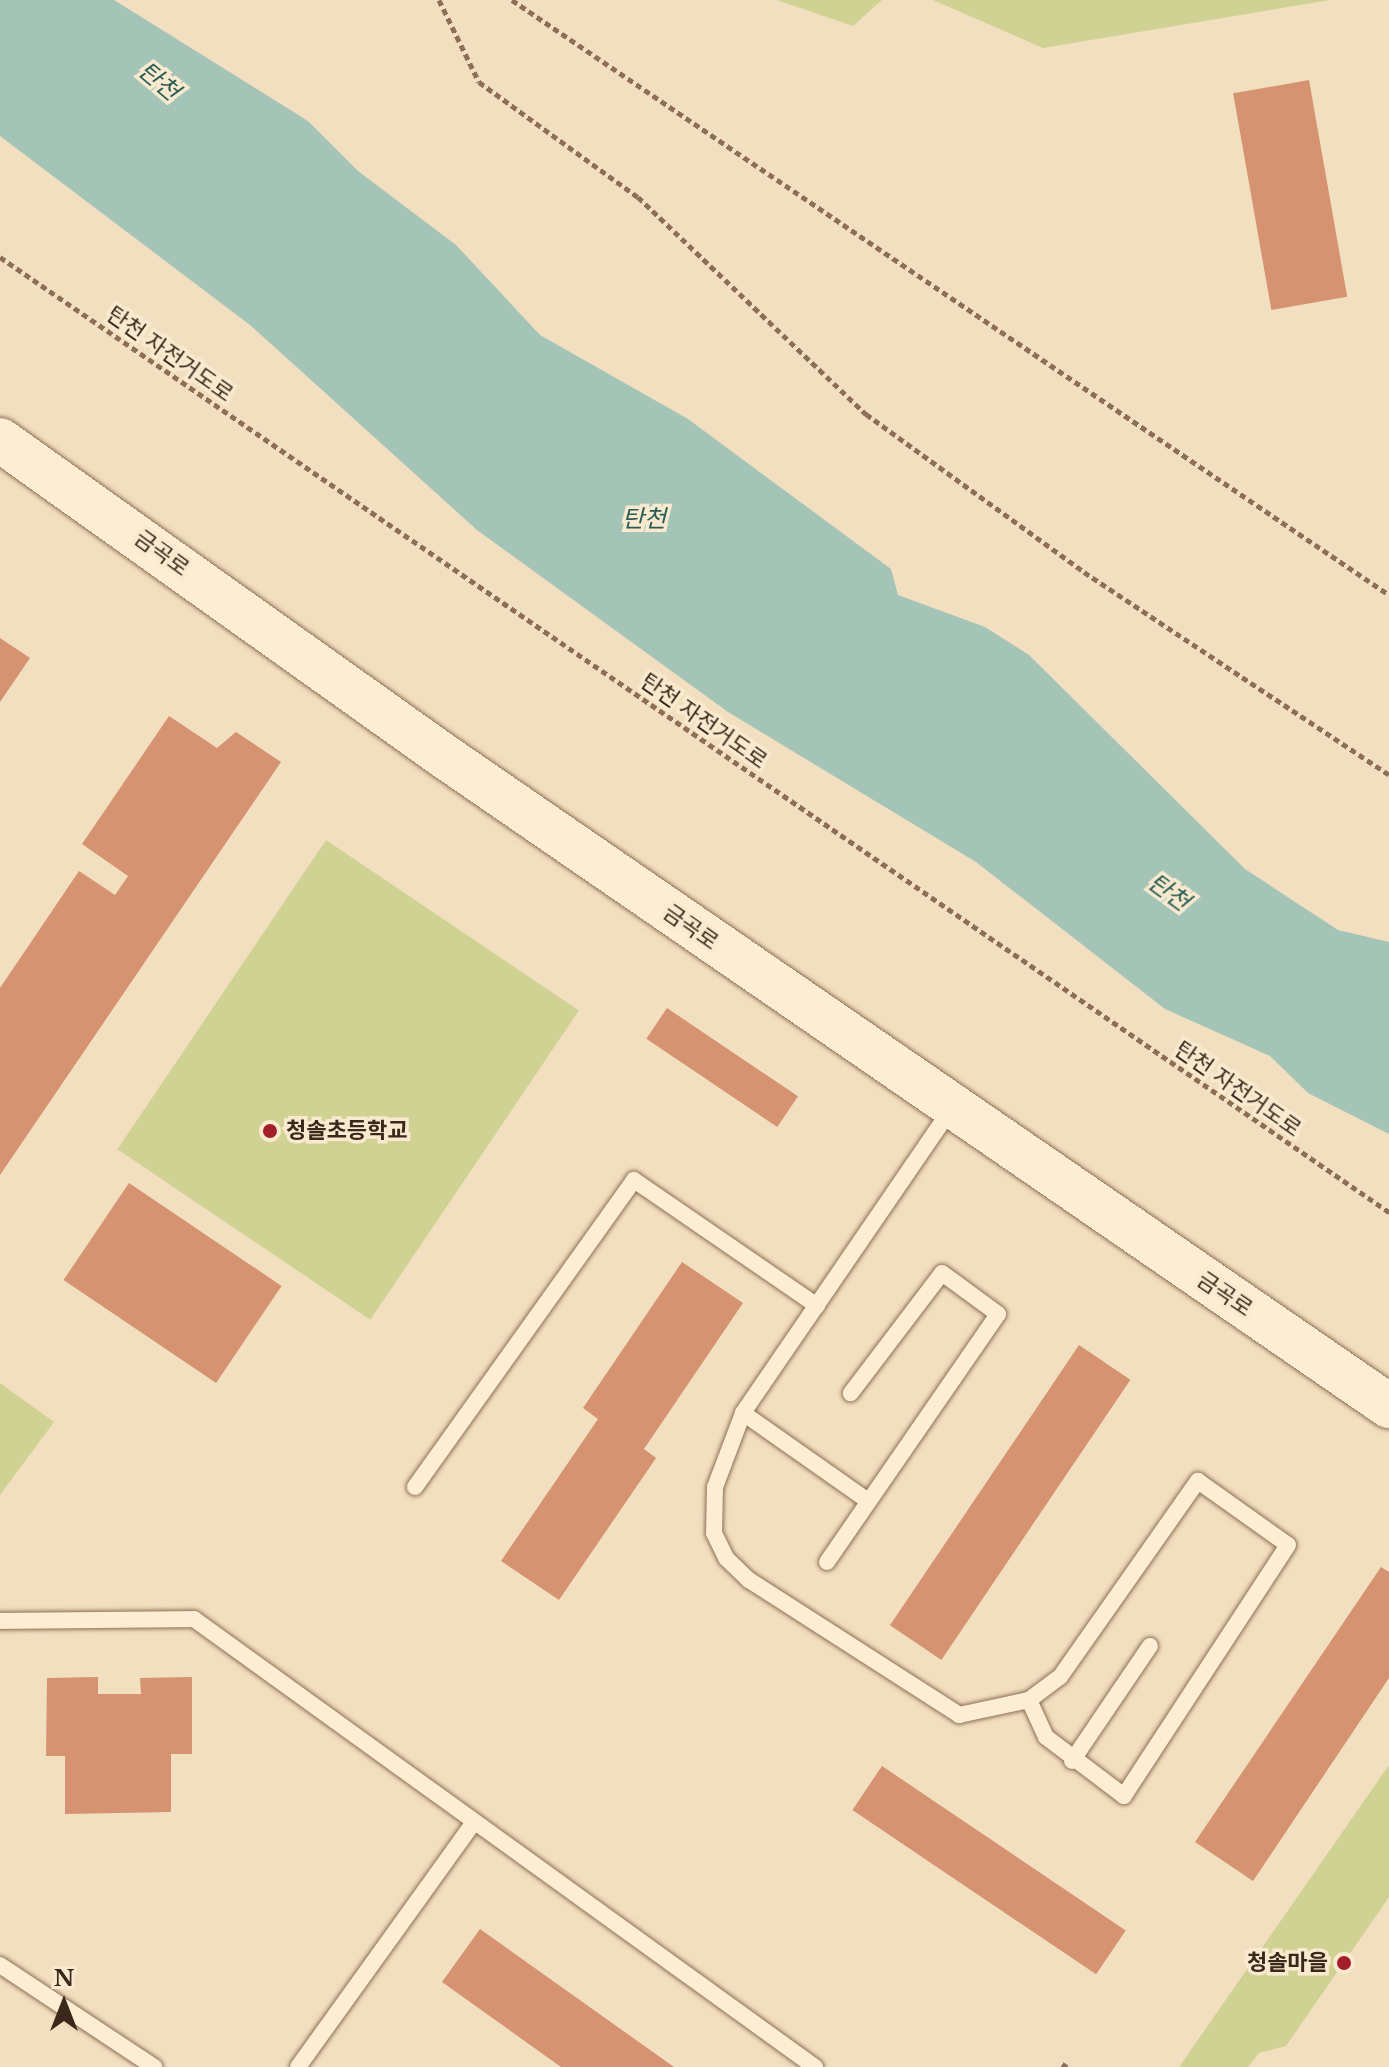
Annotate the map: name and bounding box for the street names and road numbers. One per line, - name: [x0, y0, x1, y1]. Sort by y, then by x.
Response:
- street label: 탄천 자전거도로: [102, 301, 238, 407]
- street label: 금곡로: [130, 524, 194, 582]
- street label: 탄천 자전거도로: [636, 668, 772, 774]
- street label: 금곡로: [659, 899, 723, 955]
- street label: 탄천 자전거도로: [1170, 1036, 1306, 1142]
- street label: 금곡로: [1192, 1266, 1258, 1322]

